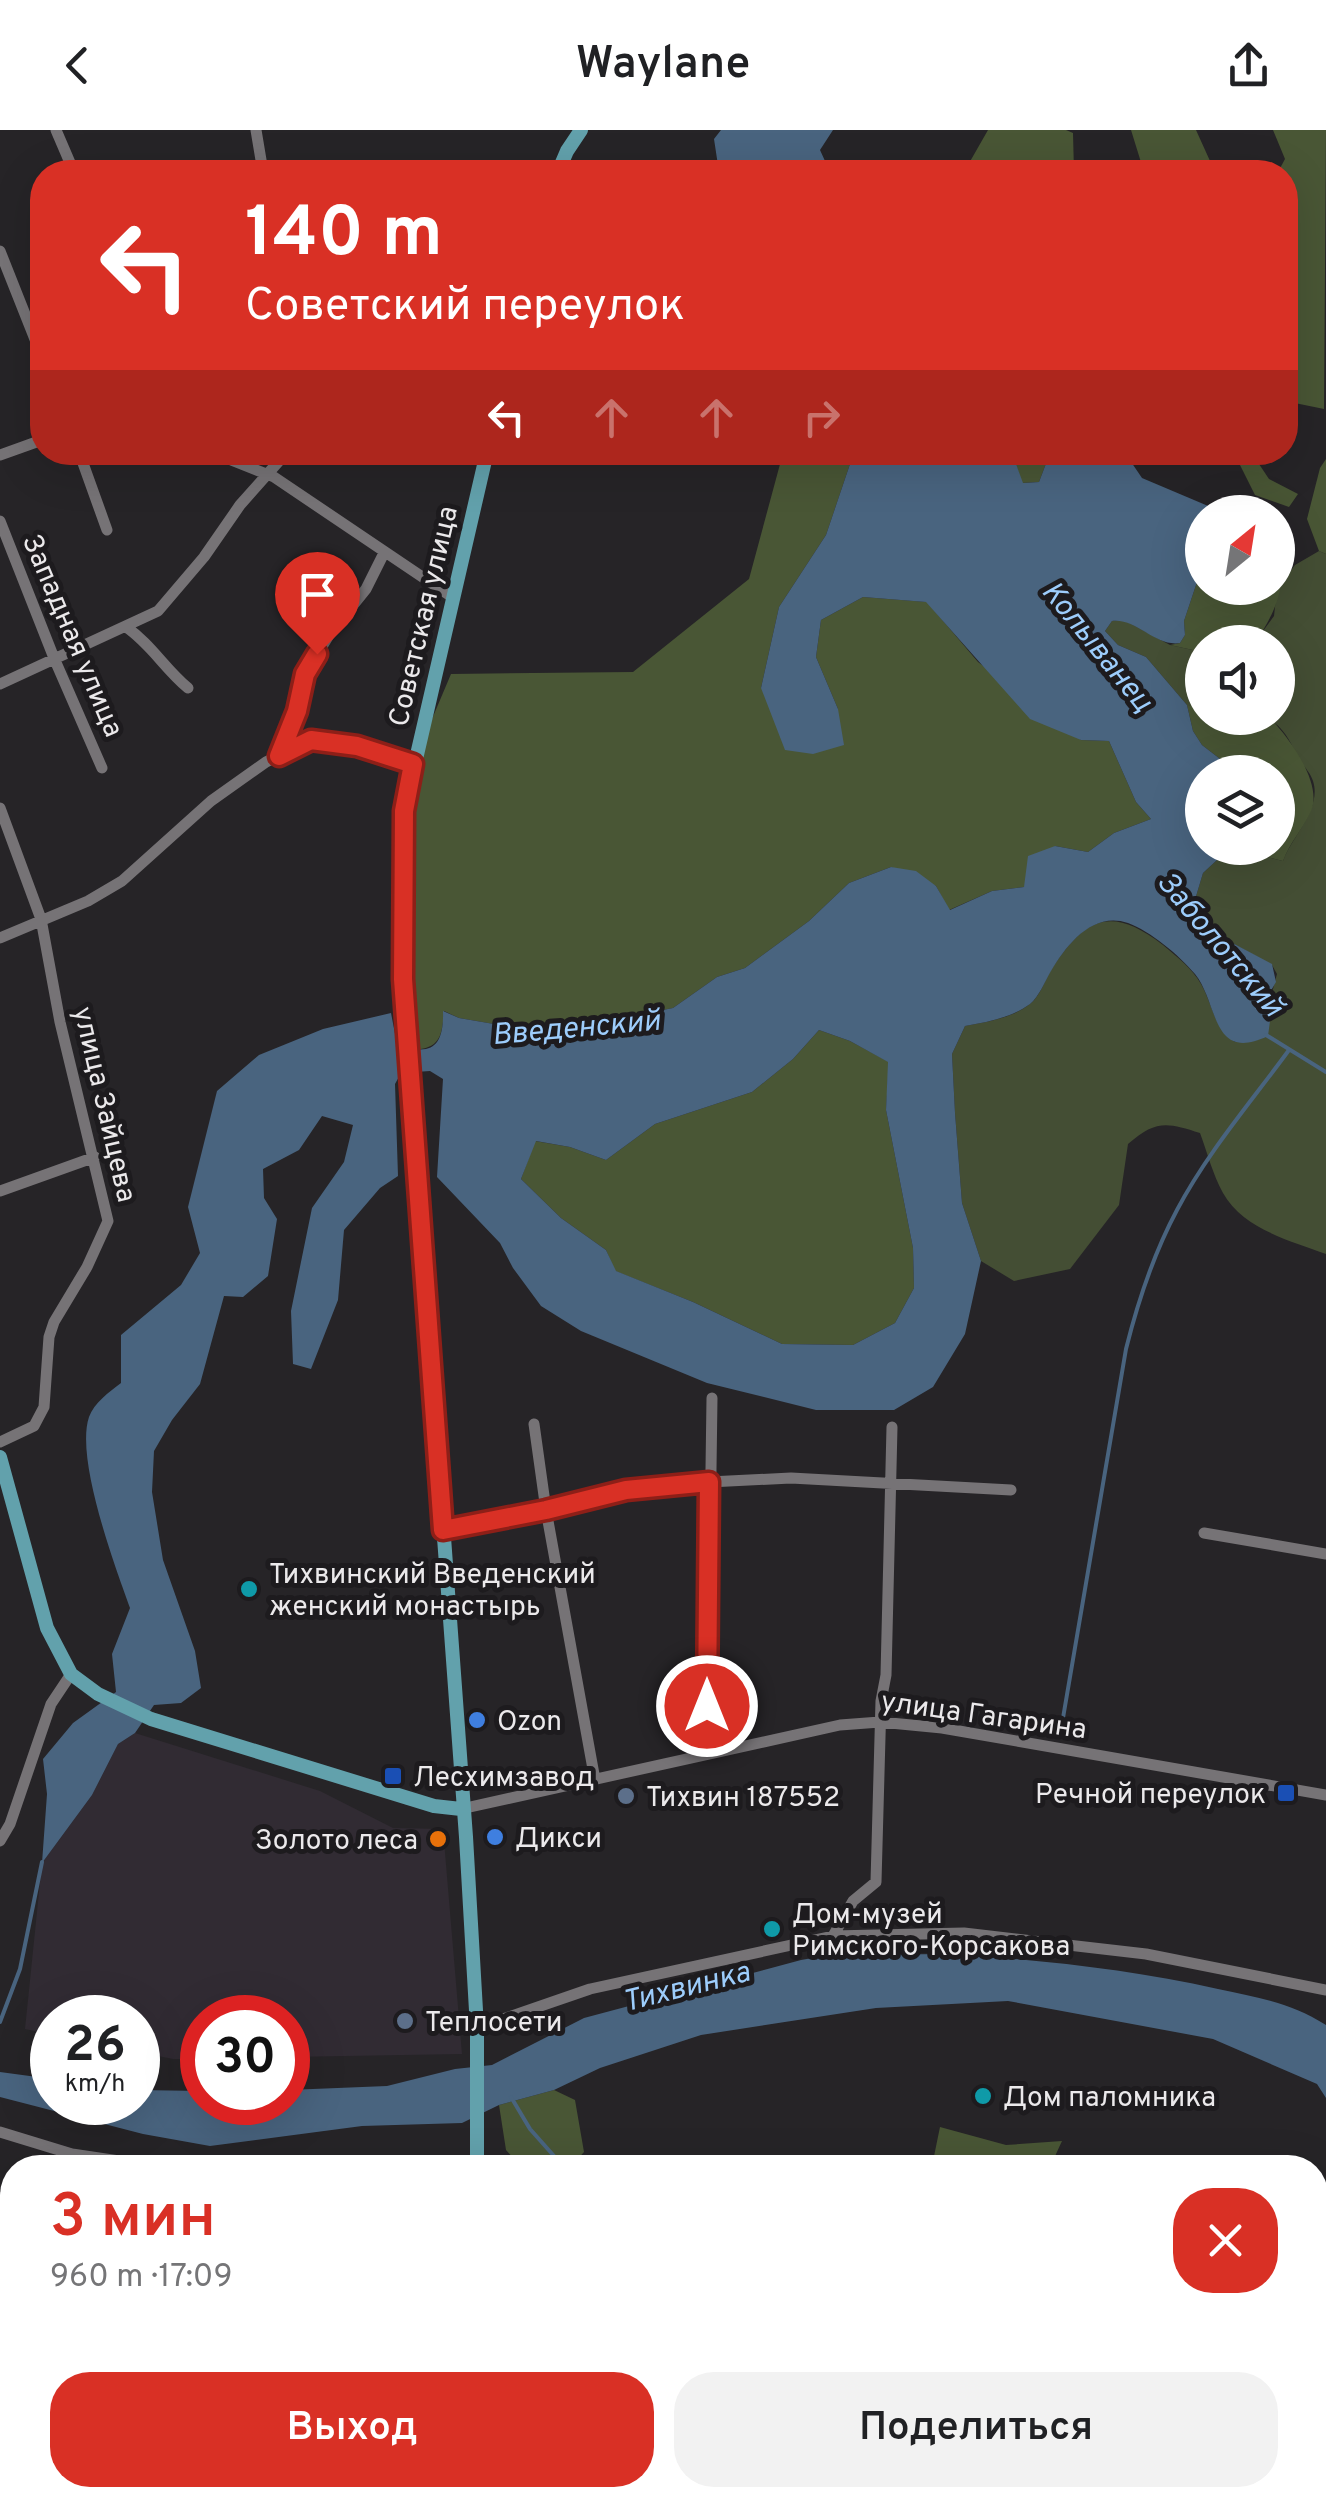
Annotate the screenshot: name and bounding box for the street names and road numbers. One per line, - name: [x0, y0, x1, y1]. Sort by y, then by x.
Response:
- street label: Советская улица: [382, 503, 468, 731]
- street label: Западная улица: [12, 529, 130, 743]
- street label: улица Зайцева: [63, 1003, 143, 1206]
- street label: улица Гагарина: [878, 1685, 1089, 1749]

